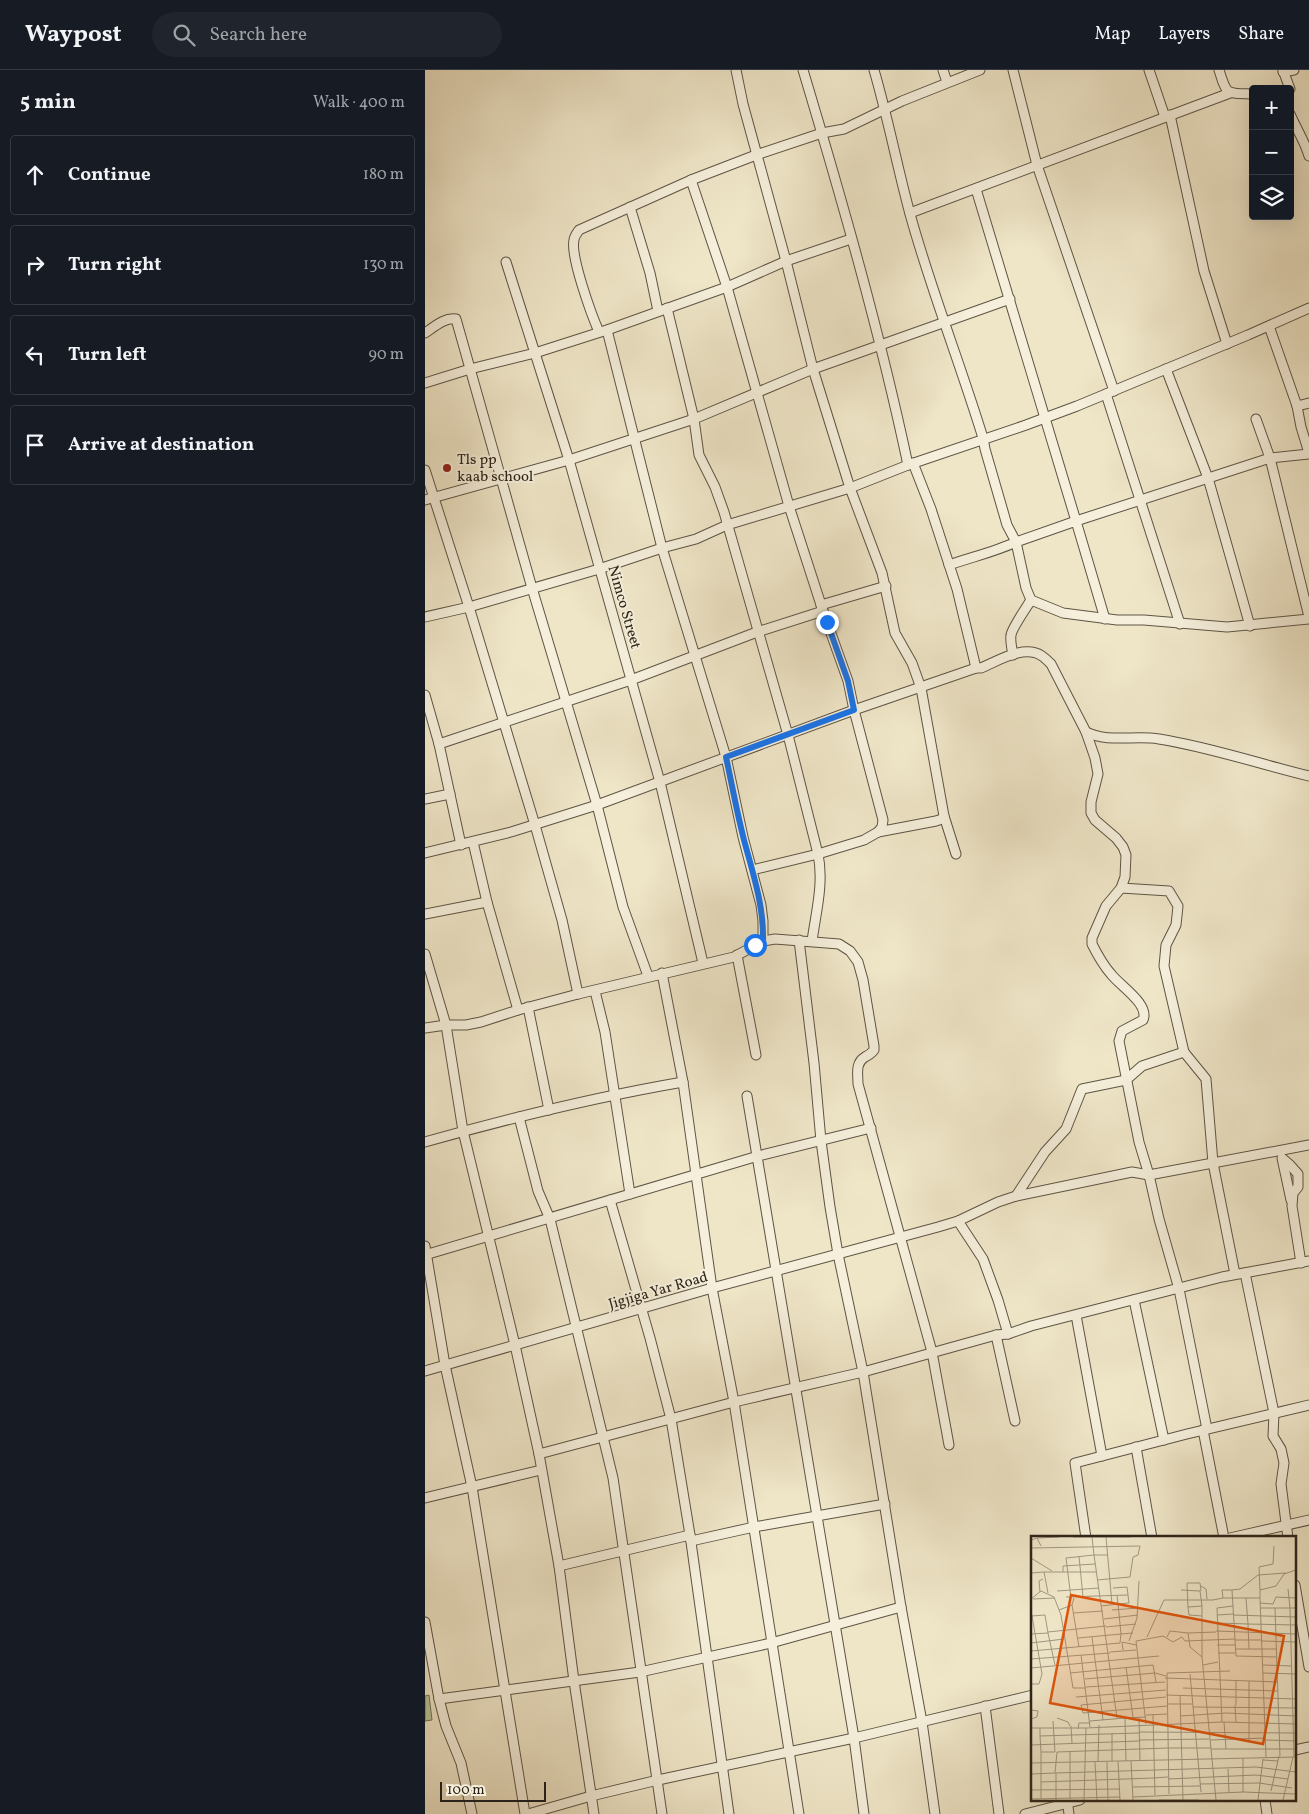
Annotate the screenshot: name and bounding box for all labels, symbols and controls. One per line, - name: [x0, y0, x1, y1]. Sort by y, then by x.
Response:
- search box: [152, 12, 502, 57]
- text: Waypost: [25, 18, 122, 52]
- icon: search: [170, 21, 198, 49]
- text: Search here: [210, 22, 307, 48]
- text: Map: [1094, 22, 1130, 47]
- text: Layers: [1158, 22, 1210, 47]
- text: Share: [1238, 22, 1284, 47]
- map controls: [1249, 85, 1294, 220]
- button: +: [1249, 85, 1294, 130]
- text: 5 min: [20, 88, 76, 117]
- text: Walk · 400 m: [313, 92, 405, 114]
- button: −: [1249, 130, 1294, 175]
- icon: ahead: [21, 161, 49, 189]
- text: Continue: [68, 162, 151, 188]
- text: 180 m: [363, 164, 404, 186]
- button: layers: [1249, 175, 1294, 220]
- icon: right: [21, 251, 49, 279]
- text: Turn right: [68, 252, 161, 278]
- text: 130 m: [363, 254, 404, 276]
- icon: left: [21, 341, 49, 369]
- text: Turn left: [68, 342, 147, 368]
- text: 90 m: [368, 344, 404, 366]
- icon: arrive: [21, 431, 49, 459]
- text: Arrive at destination: [68, 432, 254, 458]
- place label: Tls pp kaab school: [457, 450, 533, 488]
- marker: Tls pp kaab school: [441, 462, 453, 474]
- street label: Nimco Street: [602, 563, 645, 652]
- route end: [816, 611, 839, 634]
- route start: [744, 934, 767, 957]
- street label: Jigjiga Yar Road: [606, 1267, 711, 1316]
- inset map: [1031, 1536, 1297, 1802]
- scale bar: [440, 1779, 546, 1802]
- text: 100 m: [447, 1781, 485, 1800]

